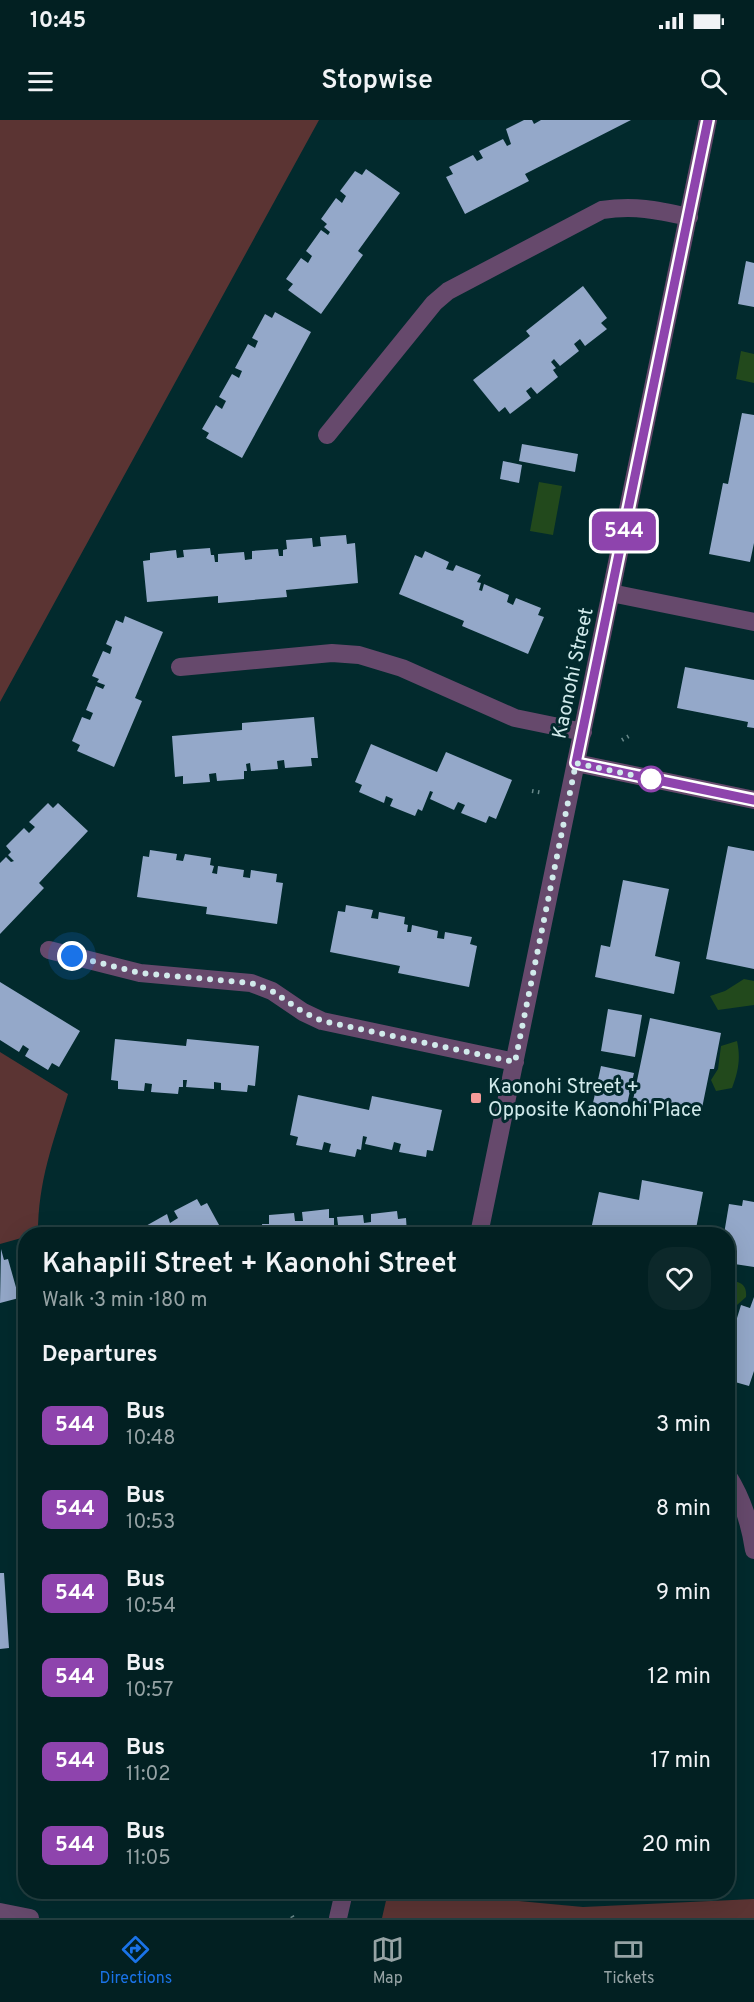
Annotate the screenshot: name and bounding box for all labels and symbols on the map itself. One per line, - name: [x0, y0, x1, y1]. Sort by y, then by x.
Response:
- line badge: 544: [590, 512, 658, 550]
- street label: Kaonohi Street: [547, 605, 601, 741]
- unlabelled marker: [638, 766, 664, 792]
- your location: [57, 941, 87, 971]
- place label: Kaonohi Street + Opposite Kaonohi Place: [488, 1075, 702, 1124]
- marker: Kaonohi Street + Opposite Kaonohi Place: [469, 1091, 483, 1105]

